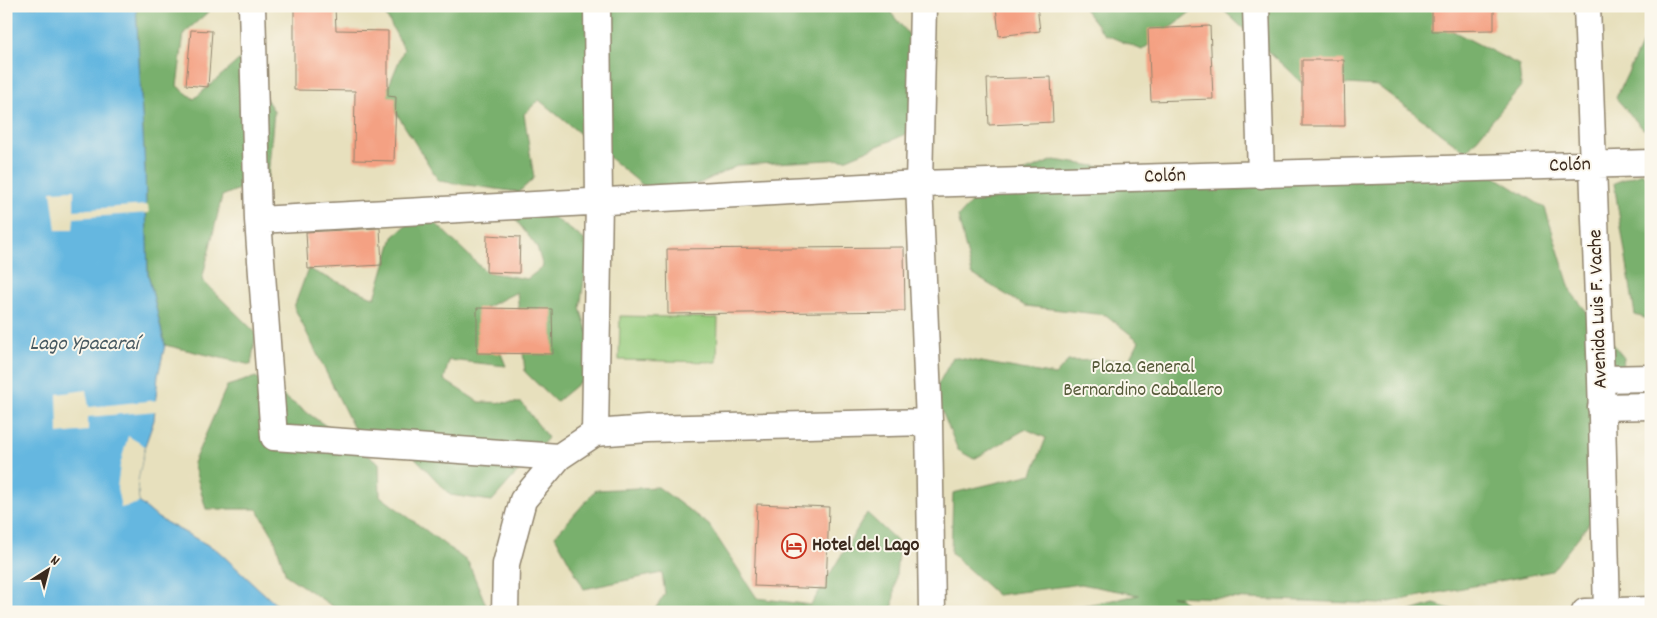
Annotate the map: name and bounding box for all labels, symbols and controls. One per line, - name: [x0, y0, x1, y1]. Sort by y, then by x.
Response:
- street label: Colón: [1549, 151, 1591, 181]
- street label: Colón: [1144, 162, 1186, 192]
- street label: Avenida Luis F. Vache: [1582, 229, 1616, 389]
- water label: Lago Ypacaraí: [30, 330, 144, 360]
- park label: Plaza General Bernardino Caballero: [1063, 354, 1223, 405]
- place label: Hotel del Lago: [812, 532, 919, 560]
- hotel icon: Hotel del Lago: [781, 533, 807, 559]
- north arrow: [22, 546, 72, 596]
- text: N: [46, 551, 63, 571]

